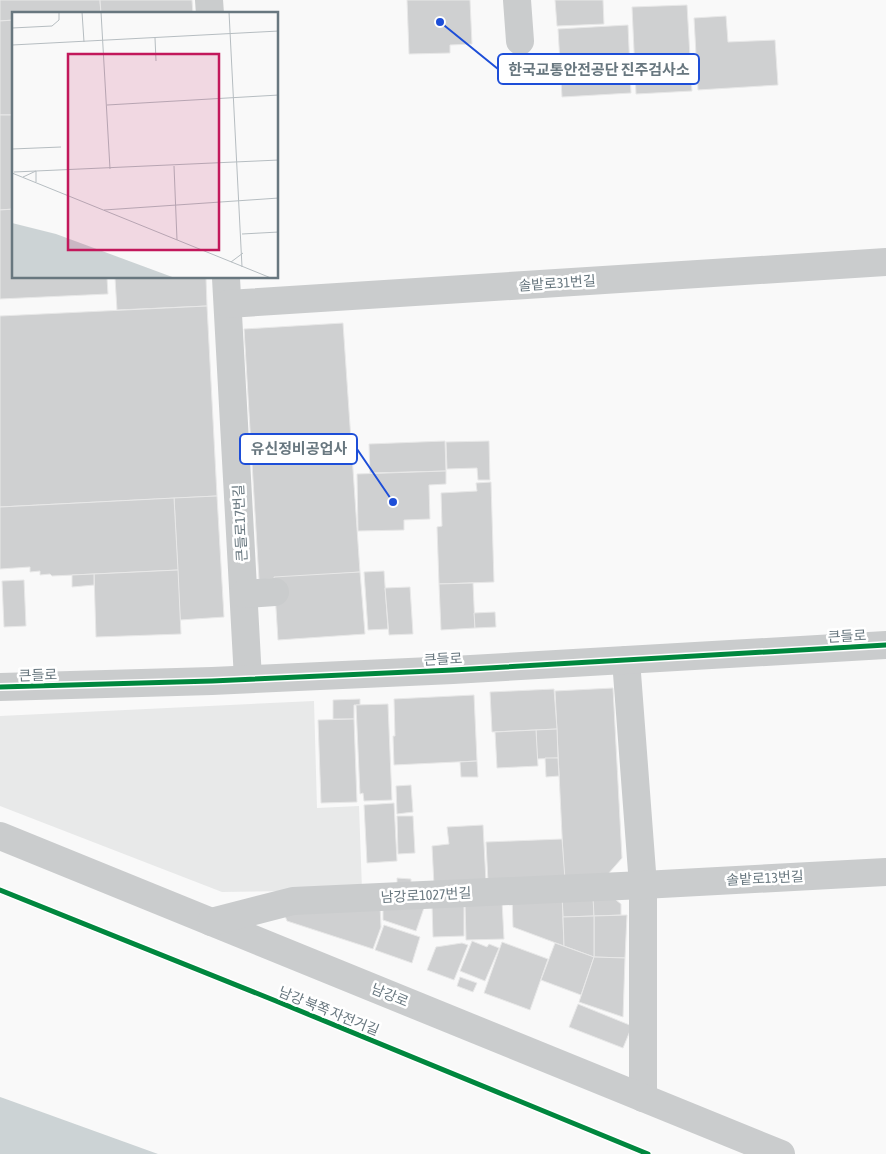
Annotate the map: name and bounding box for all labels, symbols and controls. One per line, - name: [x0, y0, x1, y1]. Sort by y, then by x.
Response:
- inset map: [12, 12, 279, 279]
- callout: 한국교통안전공단 진주검사소: [498, 54, 699, 84]
- text: 한국교통안전공단 진주검사소: [508, 61, 690, 78]
- street label: 솔밭로31번길: [518, 272, 596, 294]
- callout: 유신정비공업사: [240, 434, 357, 464]
- text: 유신정비공업사: [251, 440, 347, 457]
- street label: 큰들로17번길: [230, 484, 250, 562]
- street label: 큰들로: [827, 627, 867, 645]
- street label: 큰들로: [423, 650, 463, 668]
- street label: 큰들로: [18, 666, 58, 684]
- street label: 솔밭로13번길: [726, 868, 804, 888]
- street label: 남강로1027번길: [380, 885, 472, 905]
- street label: 남강로: [369, 980, 411, 1010]
- street label: 남강 북쪽 자전거길: [276, 984, 382, 1038]

